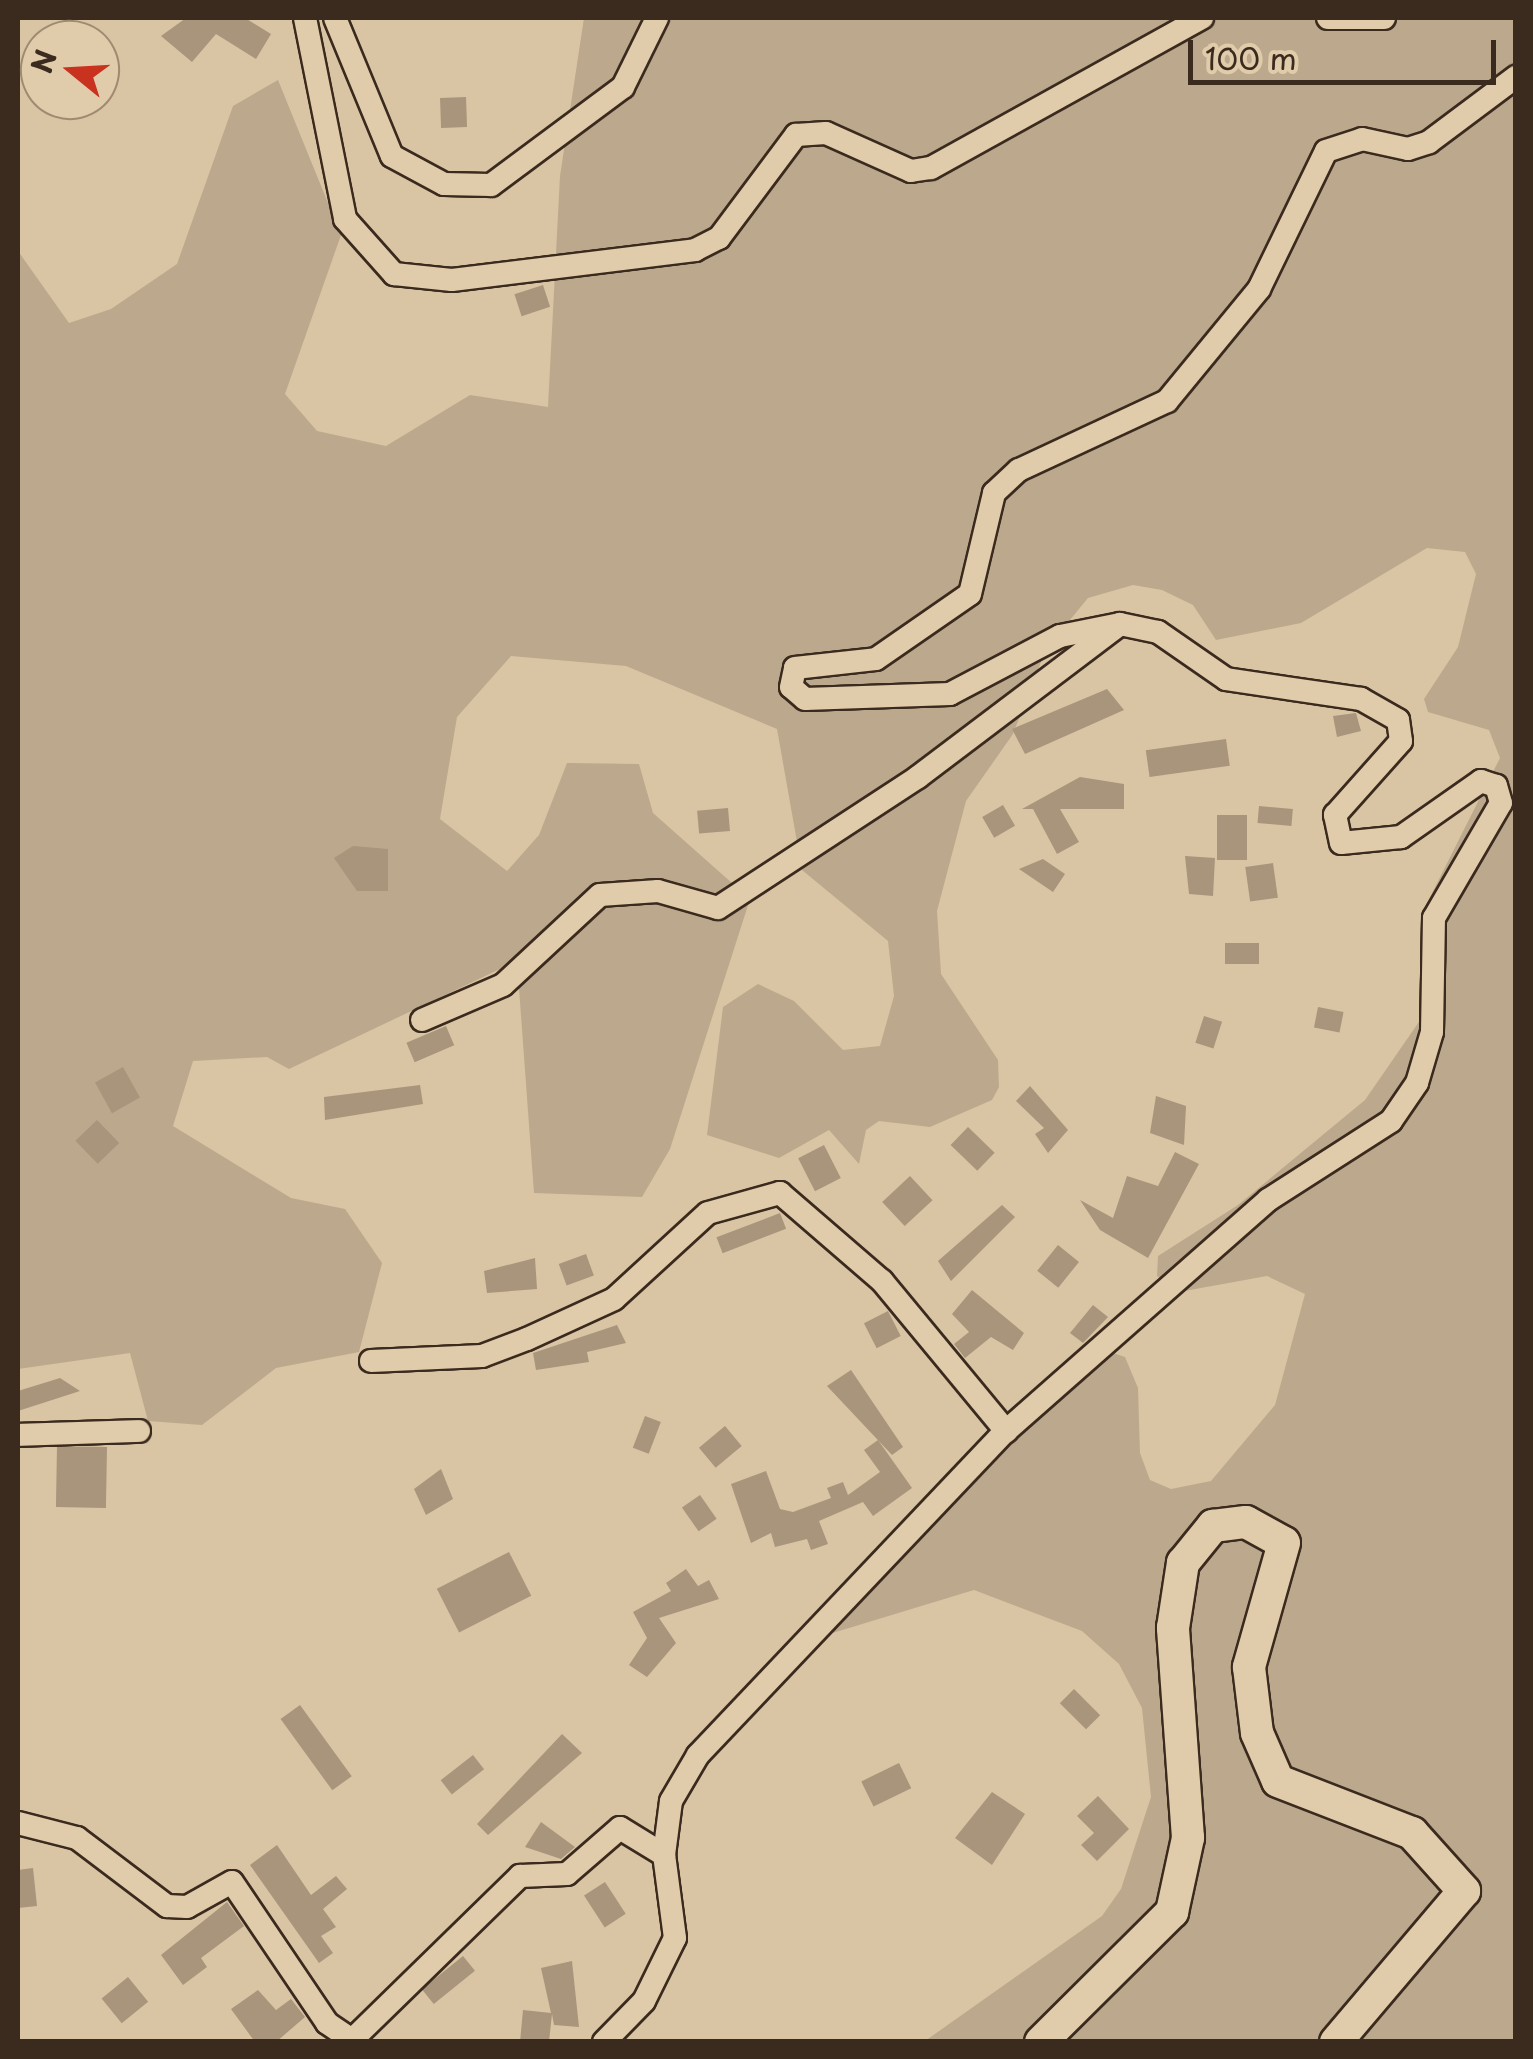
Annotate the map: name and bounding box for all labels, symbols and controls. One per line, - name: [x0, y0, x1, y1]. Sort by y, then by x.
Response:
- north arrow: [20, 20, 120, 120]
- scale bar: [1193, 20, 1500, 82]
- text: 100 m: [1205, 35, 1297, 80]
- text: N: [19, 44, 67, 78]

